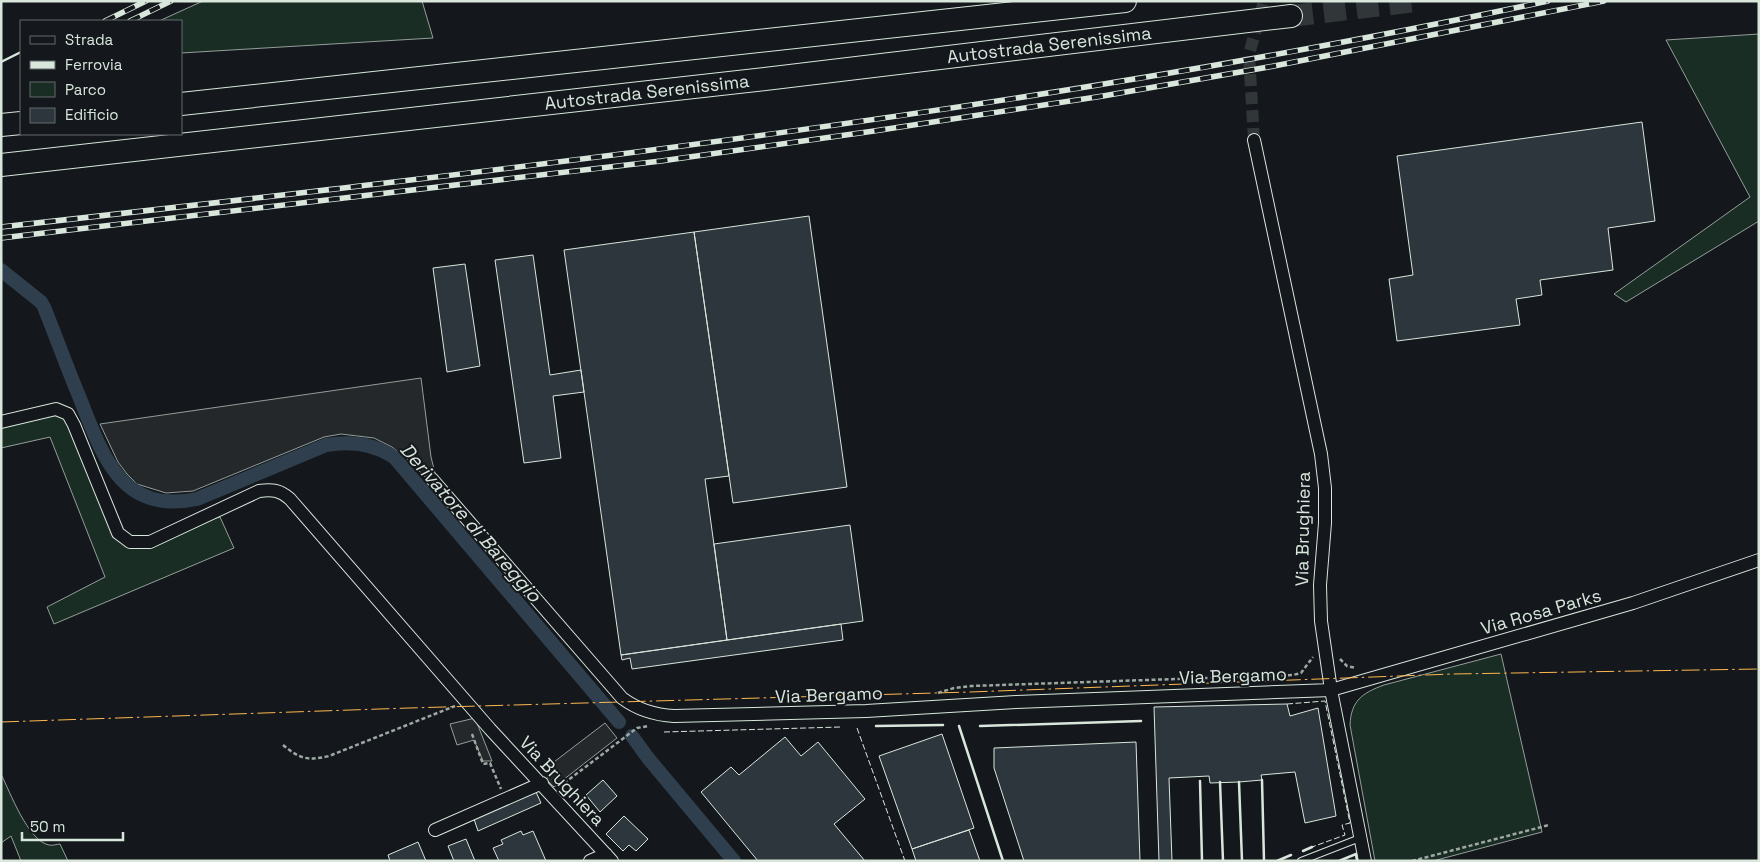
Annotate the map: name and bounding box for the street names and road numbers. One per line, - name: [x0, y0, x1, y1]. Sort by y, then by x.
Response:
- street label: Autostrada Serenissima: [946, 21, 1153, 68]
- street label: Autostrada Serenissima: [543, 69, 750, 115]
- street label: Via Brughiera: [1290, 471, 1315, 587]
- street label: Via Rosa Parks: [1478, 583, 1604, 640]
- street label: Via Bergamo: [1179, 662, 1287, 689]
- street label: Via Bergamo: [775, 681, 883, 708]
- street label: Via Brughiera: [515, 731, 610, 830]

